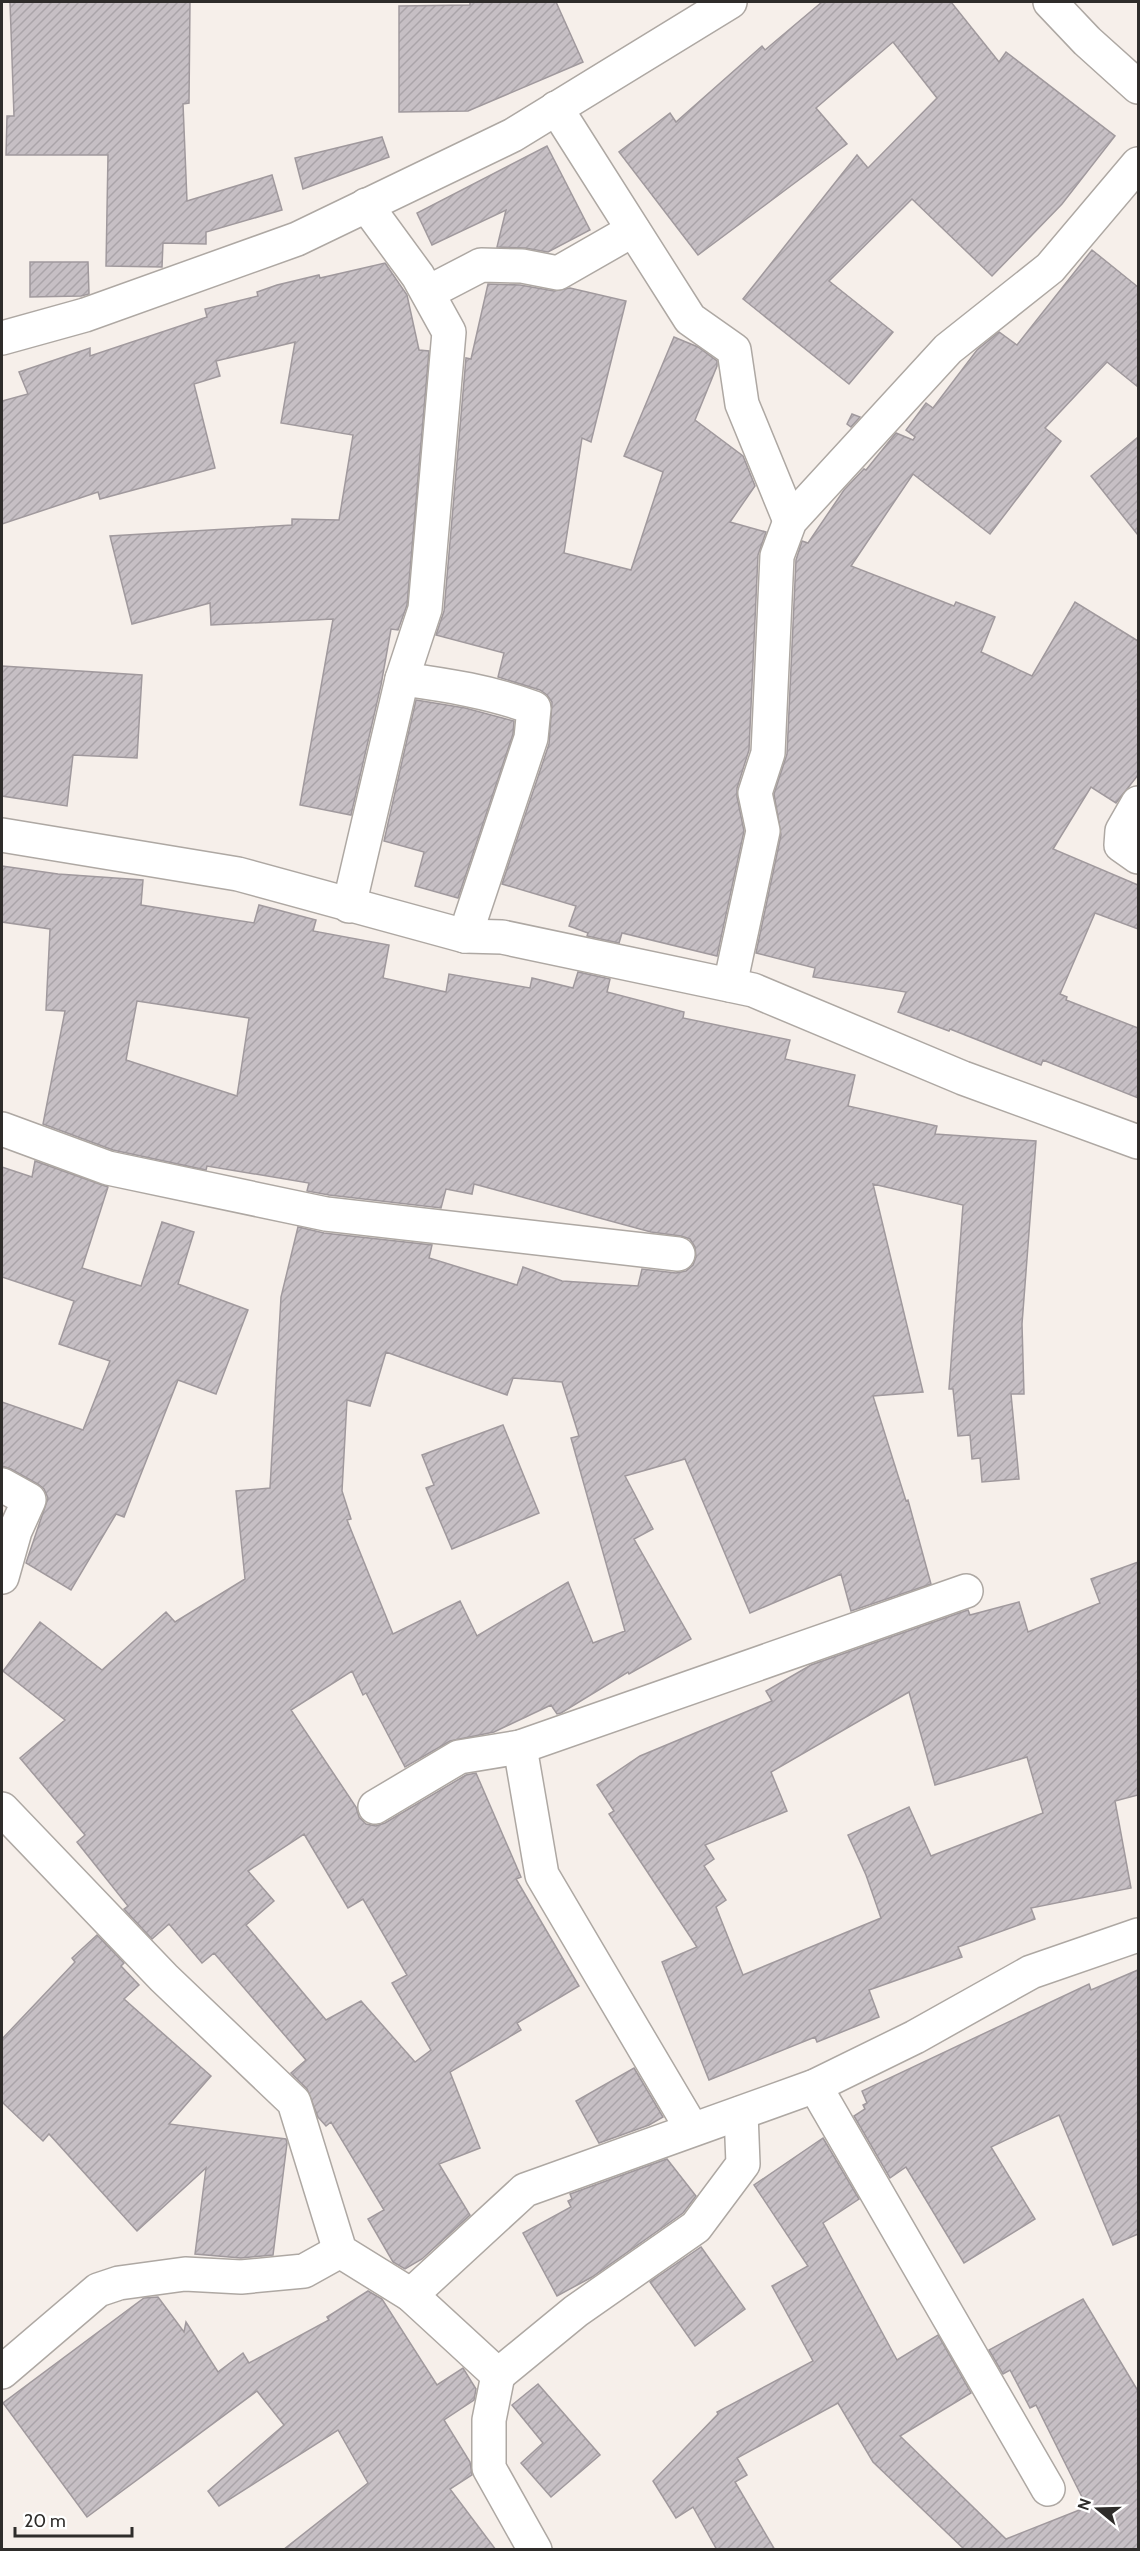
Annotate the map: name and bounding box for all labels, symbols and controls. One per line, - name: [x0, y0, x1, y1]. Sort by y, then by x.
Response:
- north arrow: [1068, 2479, 1128, 2539]
- text: N: [1073, 2496, 1095, 2513]
- scale bar: [15, 2500, 132, 2538]
- text: 20 m: [24, 2510, 66, 2532]

